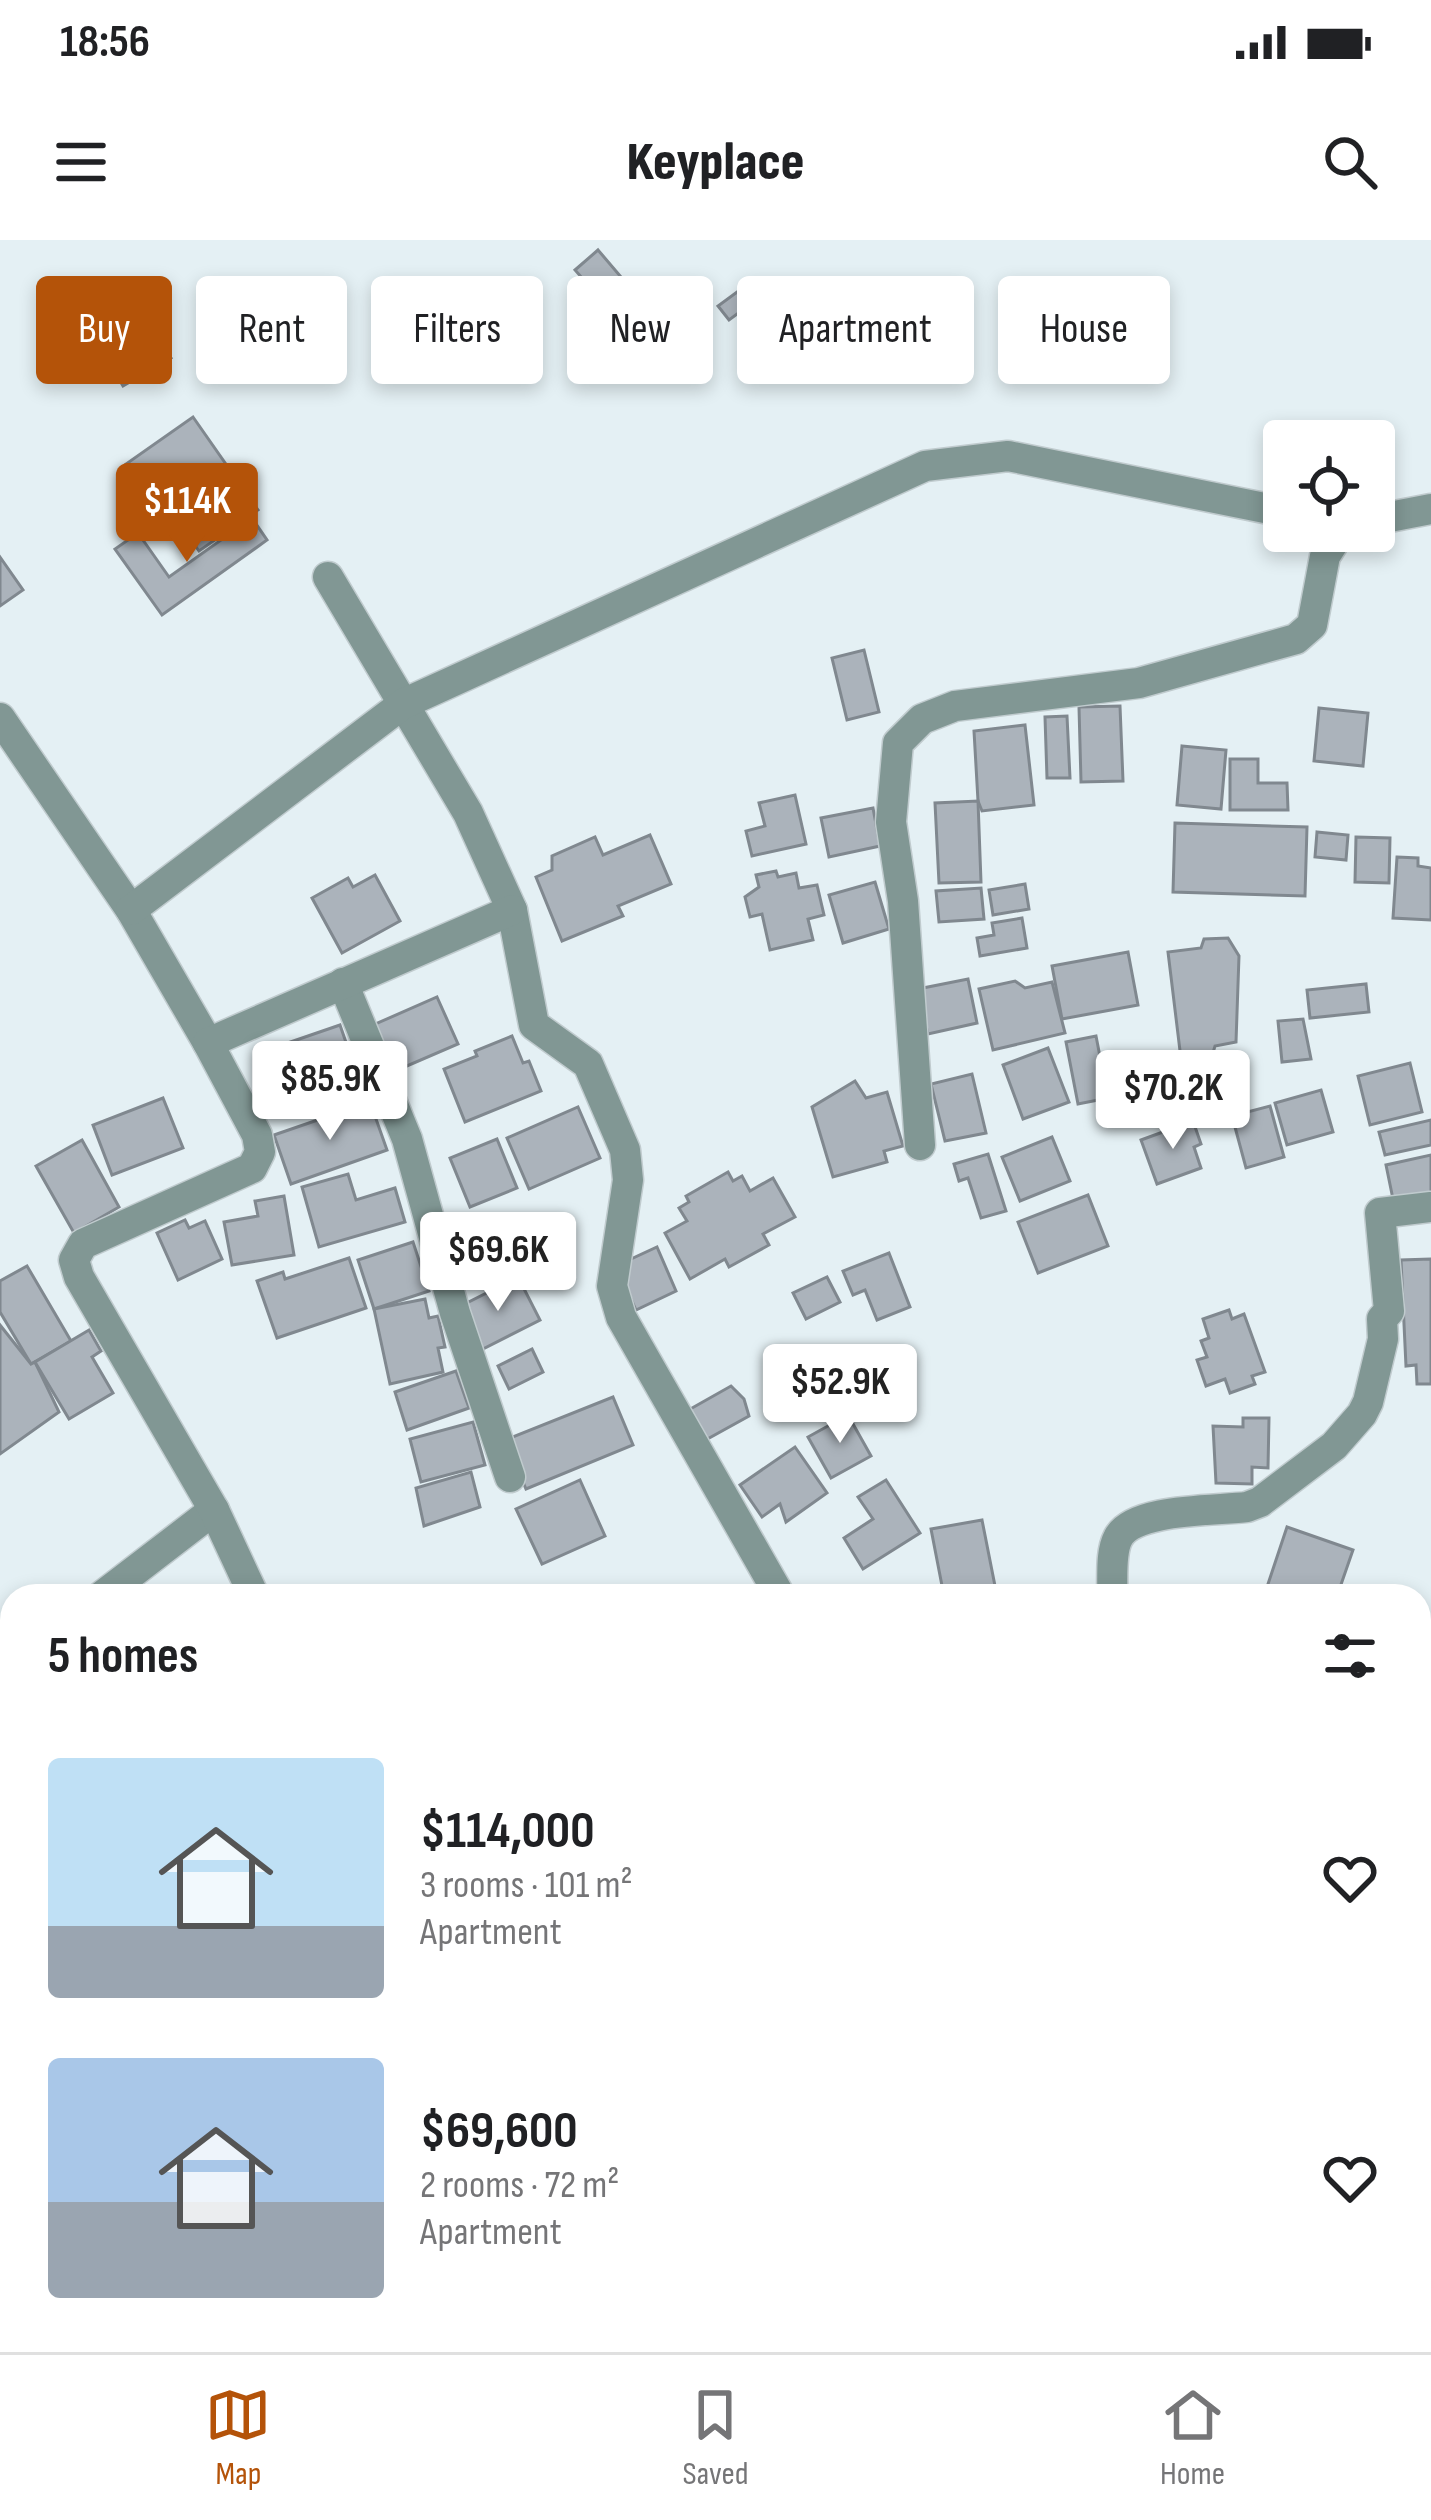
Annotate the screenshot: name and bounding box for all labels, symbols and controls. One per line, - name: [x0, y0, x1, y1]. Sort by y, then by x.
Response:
- text: 18:56: [60, 15, 150, 70]
- icon: menu: [48, 129, 114, 195]
- icon: search: [1317, 129, 1383, 195]
- text: Keyplace: [627, 130, 804, 195]
- chip: Buy: [36, 276, 172, 384]
- chip: Rent: [196, 276, 347, 384]
- chip: Filters: [371, 276, 543, 384]
- chip: New: [567, 276, 713, 384]
- chip: Apartment: [737, 276, 974, 384]
- chip: House: [998, 276, 1170, 384]
- map controls: [1263, 420, 1395, 552]
- button: locate: [1263, 420, 1395, 552]
- pin: $114K: [103, 463, 271, 565]
- text: $114K: [143, 478, 231, 525]
- pin: $85.9K: [232, 1041, 428, 1143]
- pin: $70.2K: [1075, 1050, 1271, 1152]
- text: $85.9K: [279, 1056, 381, 1103]
- text: $70.2K: [1123, 1065, 1223, 1112]
- pin: $69.6K: [400, 1212, 596, 1314]
- text: $69.6K: [447, 1227, 549, 1274]
- pin: $52.9K: [742, 1344, 938, 1446]
- text: $52.9K: [790, 1359, 890, 1406]
- icon: filters: [1317, 1623, 1383, 1689]
- text: 5 homes: [48, 1626, 198, 1687]
- text: $114,000: [420, 1801, 594, 1862]
- icon: home: [144, 1806, 288, 1950]
- icon: heart: [1317, 1845, 1383, 1911]
- text: 3 rooms · 101 m²: [420, 1862, 633, 1909]
- text: Apartment: [420, 1909, 562, 1956]
- text: $69,600: [420, 2101, 578, 2162]
- icon: home: [144, 2106, 288, 2250]
- icon: heart: [1317, 2145, 1383, 2211]
- text: 2 rooms · 72 m²: [420, 2162, 619, 2209]
- text: Apartment: [420, 2209, 562, 2256]
- tab: Map: [205, 2382, 271, 2494]
- tab: Saved: [682, 2382, 749, 2494]
- tab: Home: [1160, 2382, 1226, 2494]

